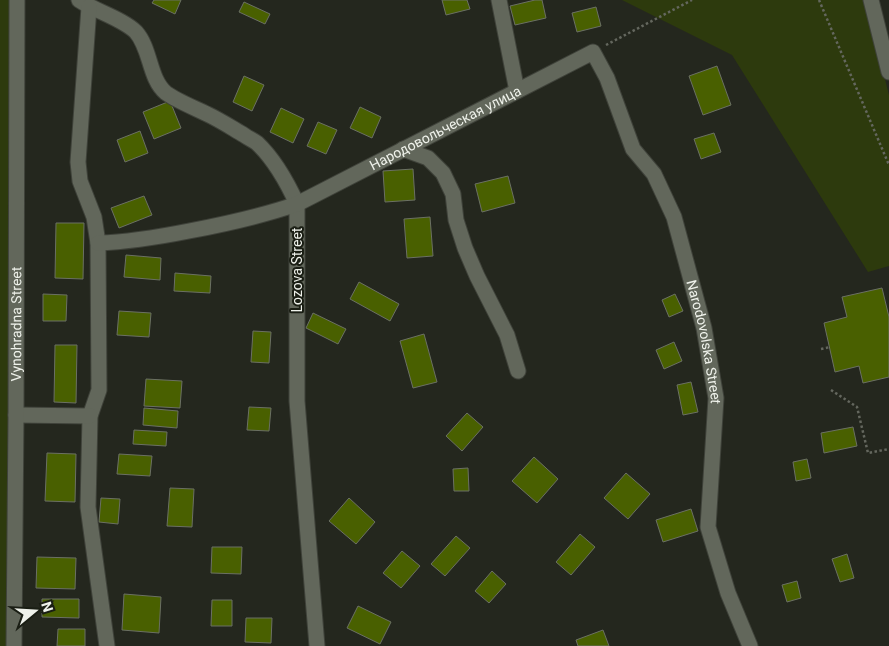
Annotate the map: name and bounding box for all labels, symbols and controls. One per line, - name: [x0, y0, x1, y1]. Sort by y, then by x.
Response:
- street label: Народовольческая улица: [367, 82, 524, 173]
- street label: Lozova Street: [289, 227, 305, 312]
- street label: Vynohradna Street: [8, 266, 24, 381]
- street label: Narodovolska Street: [683, 278, 724, 405]
- north arrow: [10, 586, 60, 636]
- text: N: [38, 600, 57, 614]

